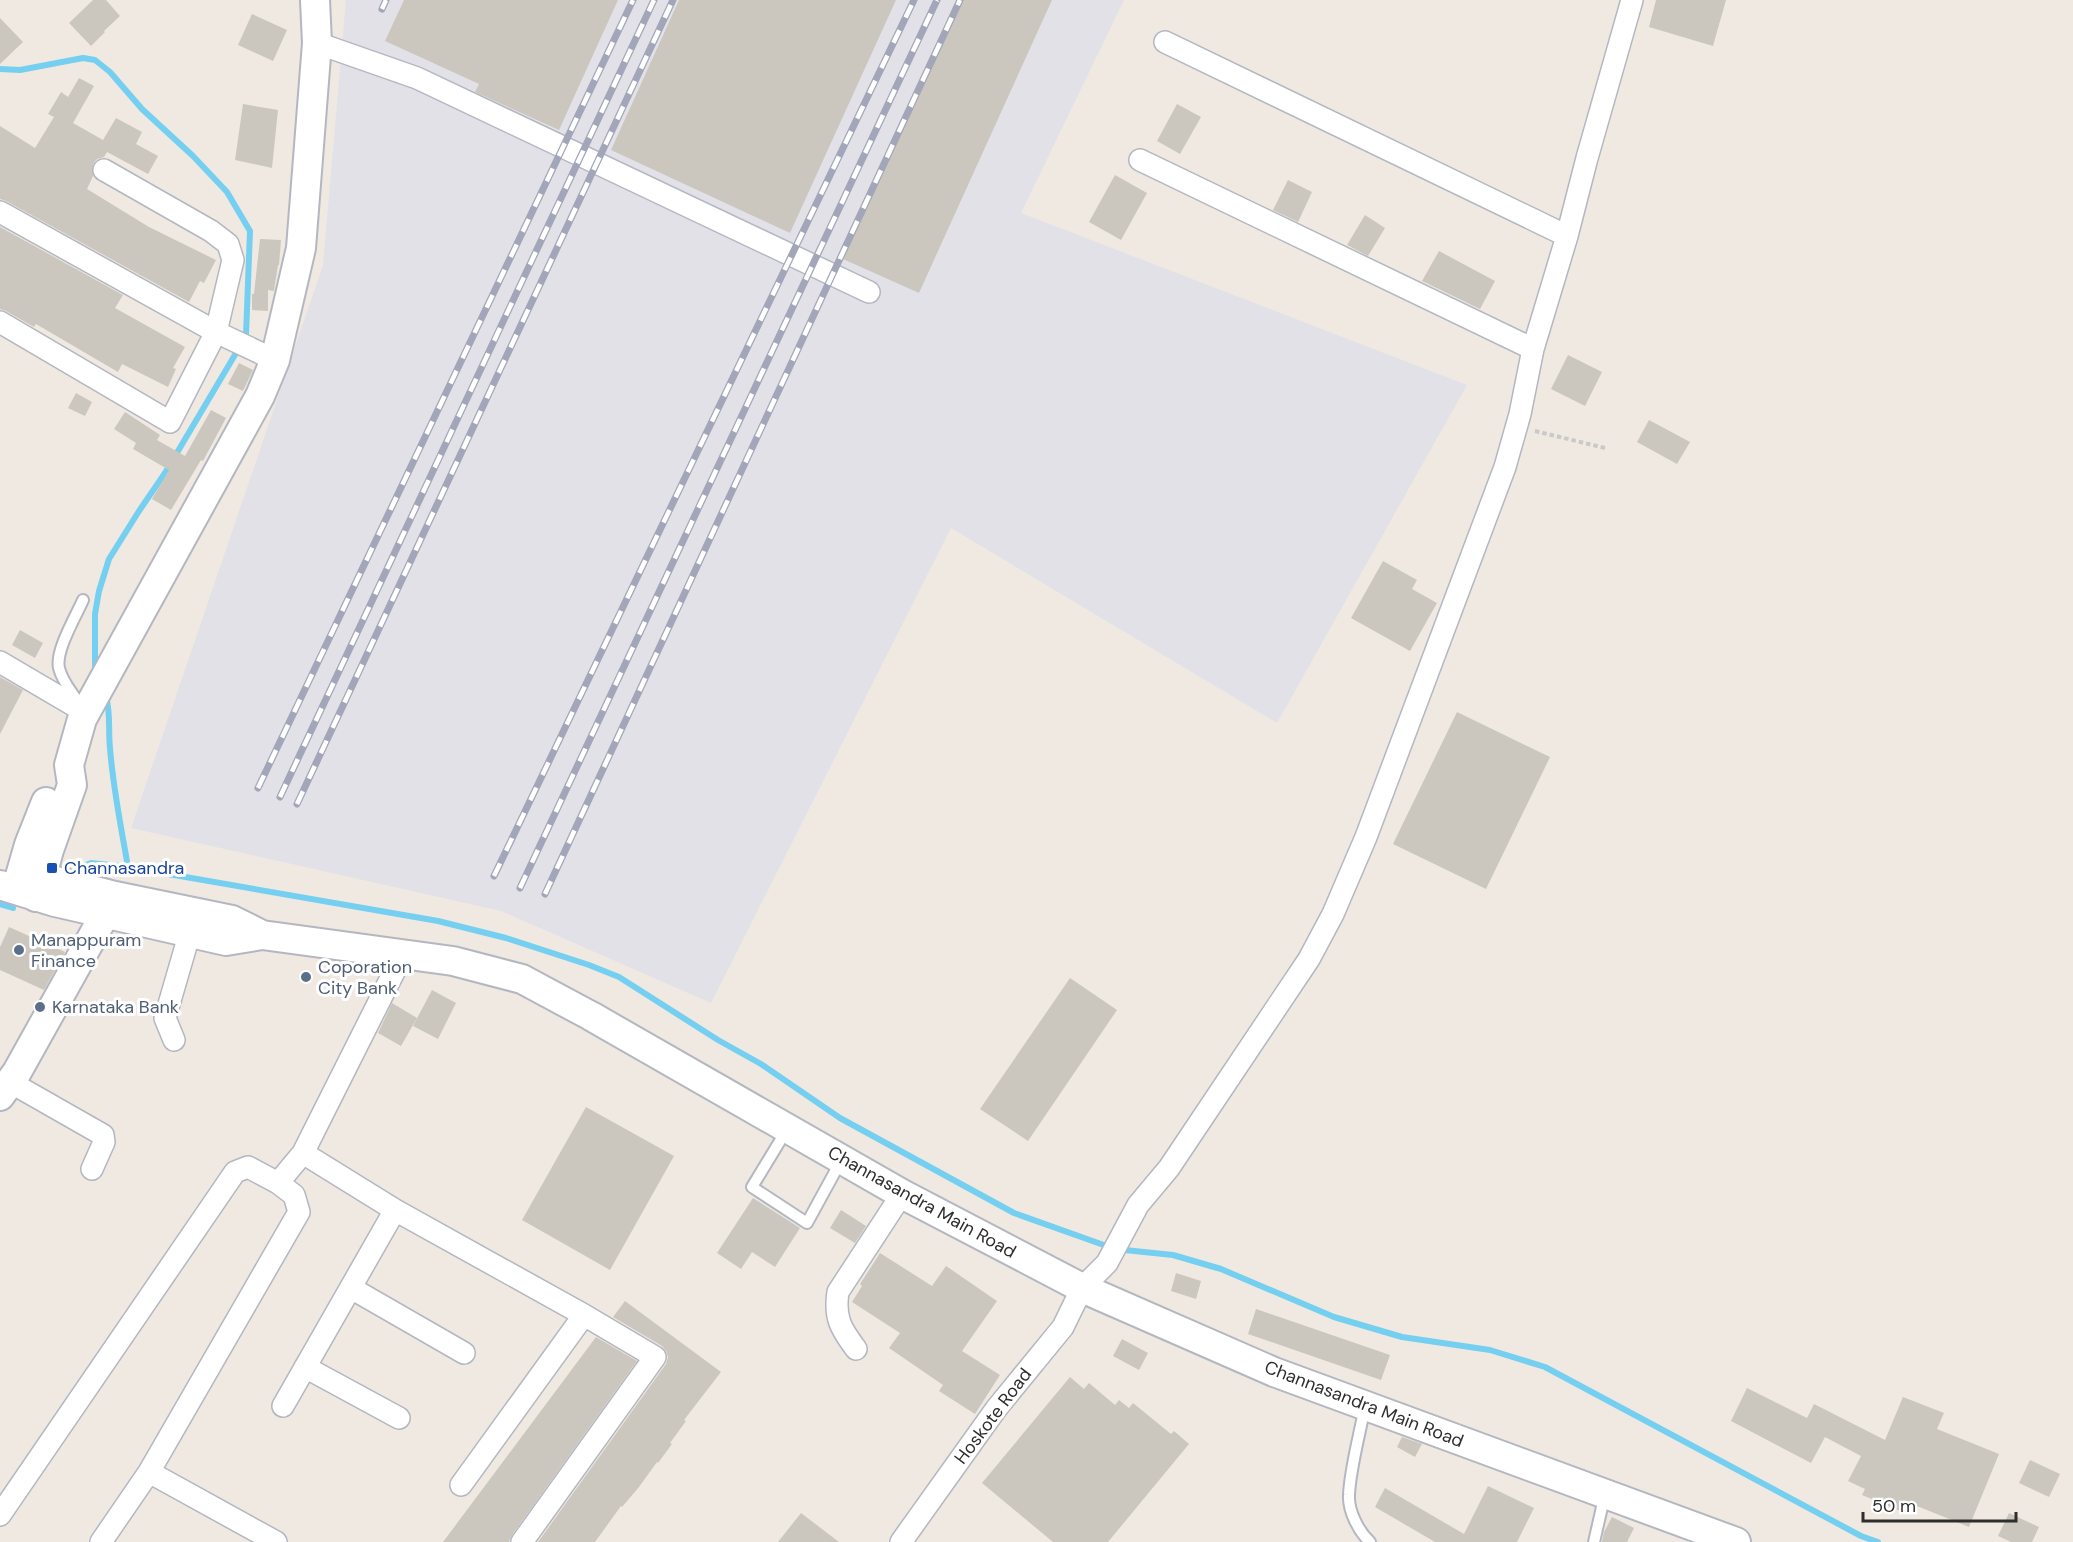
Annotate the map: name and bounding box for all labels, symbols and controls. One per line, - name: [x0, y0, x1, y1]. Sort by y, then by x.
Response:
- place label: Channasandra: [64, 856, 184, 880]
- marker: Channasandra: [45, 861, 59, 875]
- place label: Manappuram Finance: [31, 928, 141, 973]
- marker: Manappuram Finance: [12, 943, 26, 957]
- place label: Coporation City Bank: [318, 955, 412, 1000]
- marker: Coporation City Bank: [299, 970, 313, 984]
- place label: Karnataka Bank: [52, 995, 179, 1019]
- marker: Karnataka Bank: [33, 1000, 47, 1014]
- street label: Channasandra Main Road: [824, 1140, 1020, 1264]
- street label: Channasandra Main Road: [1261, 1355, 1467, 1453]
- street label: Hoskote Road: [949, 1363, 1037, 1469]
- scale bar: [1863, 1485, 2016, 1523]
- text: 50 m: [1872, 1494, 1916, 1518]

